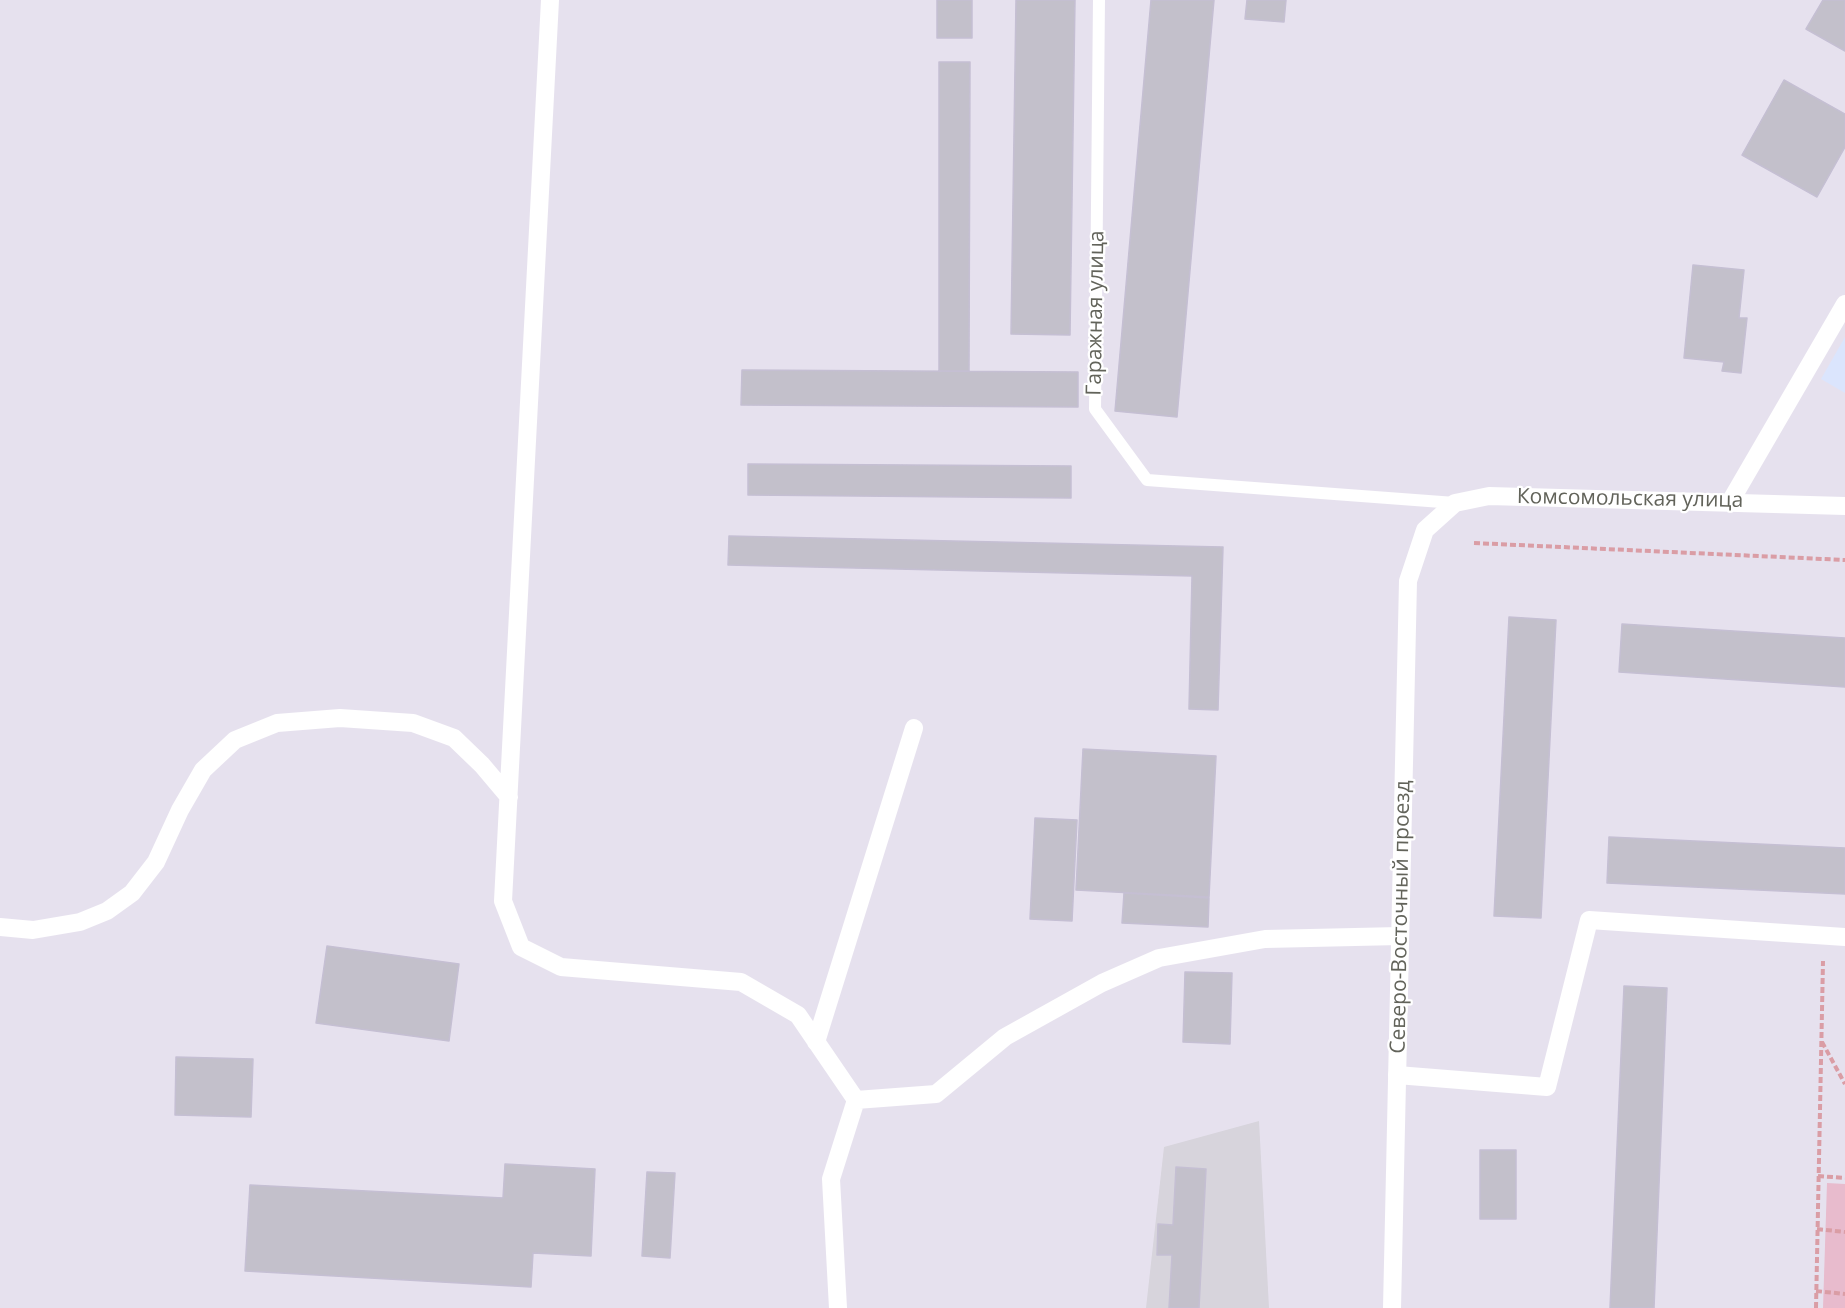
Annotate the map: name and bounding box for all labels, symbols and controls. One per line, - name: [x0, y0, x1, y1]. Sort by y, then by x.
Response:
- street label: Гаражная улица: [1082, 230, 1110, 396]
- street label: Комсомольская улица: [1517, 484, 1743, 514]
- street label: Северо-Восточный проезд: [1386, 780, 1416, 1054]

